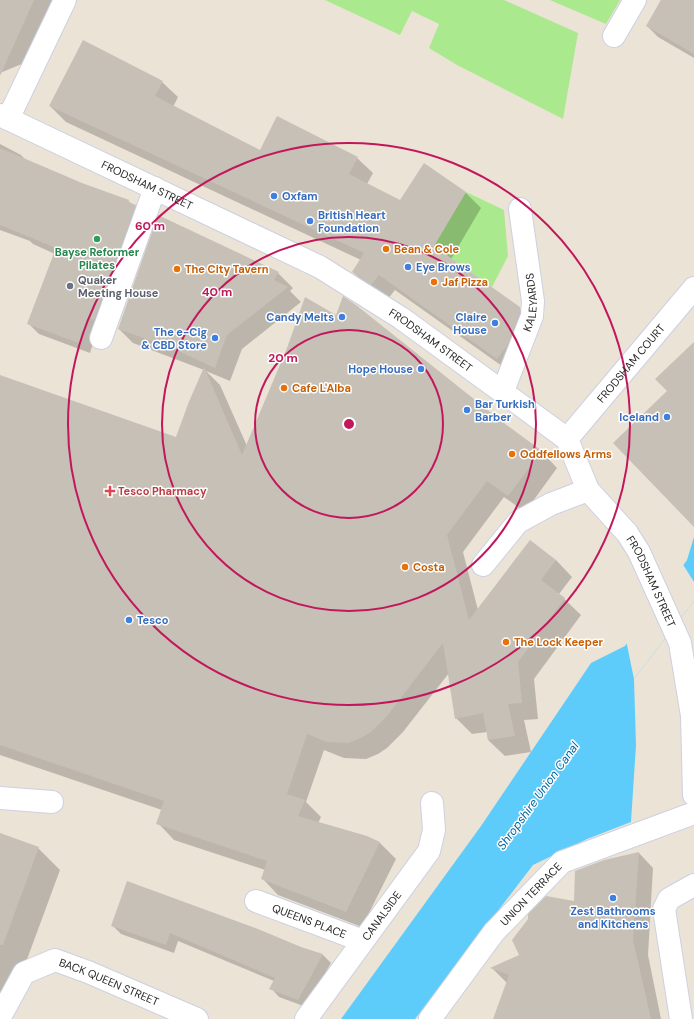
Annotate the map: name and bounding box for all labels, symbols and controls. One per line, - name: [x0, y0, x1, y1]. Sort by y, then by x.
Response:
- street label: FRODSHAM STREET: [99, 157, 195, 213]
- place label: Oxfam: [282, 189, 318, 203]
- marker: Oxfam: [269, 191, 279, 201]
- place label: British Heart Foundation: [318, 208, 386, 235]
- marker: British Heart Foundation: [305, 216, 315, 226]
- text: 60 m: [135, 218, 165, 234]
- marker: Bayse Reformer Pilates: [92, 234, 102, 244]
- place label: Bean & Cole: [394, 242, 459, 256]
- marker: Bean & Cole: [381, 244, 391, 254]
- place label: Bayse Reformer Pilates: [55, 245, 140, 272]
- place label: Eye Brows: [416, 260, 471, 274]
- place label: The City Tavern: [185, 262, 269, 276]
- marker: Eye Brows: [403, 262, 413, 272]
- marker: The City Tavern: [172, 264, 182, 274]
- street label: KALEYARDS: [520, 272, 540, 333]
- place label: Quaker Meeting House: [78, 273, 159, 300]
- place label: Jaf Pizza: [442, 275, 488, 289]
- marker: Jaf Pizza: [429, 277, 439, 287]
- marker: Quaker Meeting House: [65, 281, 75, 291]
- text: 40 m: [202, 284, 232, 300]
- street label: FRODSHAM STREET: [387, 305, 475, 375]
- place label: Candy Melts: [266, 310, 334, 324]
- place label: Claire House: [453, 310, 487, 337]
- marker: Candy Melts: [337, 312, 347, 322]
- marker: Claire House: [490, 318, 500, 328]
- street label: FRODSHAM COURT: [594, 321, 668, 405]
- place label: The e-Cig & CBD Store: [141, 325, 207, 352]
- marker: The e-Cig & CBD Store: [210, 333, 220, 343]
- text: 20 m: [268, 350, 298, 366]
- place label: Hope House: [348, 362, 413, 376]
- marker: Hope House: [416, 364, 426, 374]
- place label: Cafe L'Alba: [292, 381, 351, 395]
- marker: Cafe L'Alba: [279, 383, 289, 393]
- place label: Bar Turkish Barber: [475, 397, 535, 424]
- marker: Bar Turkish Barber: [462, 405, 472, 415]
- place label: Iceland: [619, 410, 659, 424]
- marker: Iceland: [662, 412, 672, 422]
- centre of rings: [342, 417, 356, 431]
- place label: Oddfellows Arms: [520, 447, 612, 461]
- marker: Oddfellows Arms: [507, 449, 517, 459]
- place label: Tesco Pharmacy: [118, 484, 207, 498]
- marker: Tesco Pharmacy: [105, 486, 115, 496]
- street label: FRODSHAM STREET: [624, 533, 679, 629]
- place label: Costa: [413, 560, 445, 574]
- marker: Costa: [400, 562, 410, 572]
- place label: Tesco: [137, 613, 169, 627]
- marker: Tesco: [124, 615, 134, 625]
- place label: The Lock Keeper: [514, 635, 604, 649]
- marker: The Lock Keeper: [501, 637, 511, 647]
- water label: Shropshire Union Canal: [493, 739, 583, 853]
- street label: UNION TERRACE: [497, 859, 565, 929]
- street label: CANALSIDE: [359, 888, 404, 943]
- marker: Zest Bathrooms and Kitchens: [608, 893, 618, 903]
- street label: QUEENS PLACE: [270, 901, 349, 941]
- place label: Zest Bathrooms and Kitchens: [570, 904, 656, 931]
- street label: BACK QUEEN STREET: [57, 955, 161, 1009]

